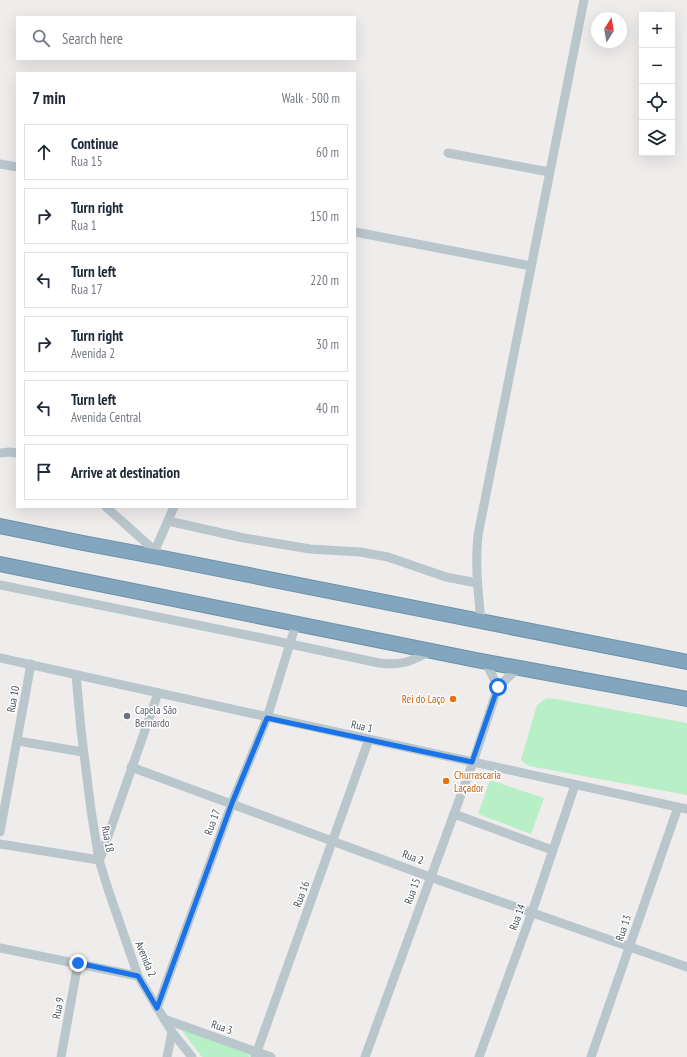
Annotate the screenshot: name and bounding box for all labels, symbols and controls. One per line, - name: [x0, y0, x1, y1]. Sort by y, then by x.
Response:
- north arrow: [591, 12, 627, 48]
- map controls: [639, 12, 675, 156]
- button: +: [639, 12, 675, 48]
- search box: [16, 16, 356, 60]
- icon: search: [30, 27, 52, 49]
- text: Search here: [62, 29, 123, 48]
- button: −: [639, 48, 675, 84]
- button: locate: [639, 84, 675, 120]
- text: 7 min: [32, 87, 66, 109]
- text: Walk · 500 m: [282, 90, 340, 107]
- button: layers: [639, 120, 675, 156]
- text: Continue: [71, 134, 118, 153]
- icon: ahead: [33, 141, 55, 163]
- text: 60 m: [316, 144, 339, 161]
- text: Rua 15: [71, 153, 103, 170]
- text: Turn right: [71, 198, 123, 217]
- icon: right: [33, 205, 55, 227]
- text: 150 m: [310, 208, 339, 225]
- text: Rua 1: [71, 217, 97, 234]
- text: Turn left: [71, 262, 116, 281]
- icon: left: [33, 269, 55, 291]
- text: 220 m: [310, 272, 339, 289]
- text: Rua 17: [71, 281, 103, 298]
- text: Turn right: [71, 326, 123, 345]
- icon: right: [33, 333, 55, 355]
- text: 30 m: [316, 336, 339, 353]
- text: Avenida 2: [71, 345, 115, 362]
- text: Turn left: [71, 390, 116, 409]
- icon: left: [33, 397, 55, 419]
- text: 40 m: [316, 400, 339, 417]
- text: Avenida Central: [71, 409, 141, 426]
- icon: arrive: [33, 461, 55, 483]
- text: Arrive at destination: [71, 463, 180, 482]
- route start: [489, 678, 507, 696]
- street label: Rua 10: [4, 685, 22, 713]
- place label: Rei do Laço: [402, 692, 445, 706]
- marker: Rei do Laço: [448, 694, 458, 704]
- place label: Capela São Bernardo: [135, 703, 177, 730]
- marker: Capela São Bernardo: [122, 711, 132, 721]
- street label: Rua 1: [350, 717, 374, 735]
- place label: Churrascaria Laçador: [454, 768, 501, 795]
- marker: Churrascaria Laçador: [441, 776, 451, 786]
- street label: Rua 17: [201, 807, 223, 837]
- street label: Rua 18: [99, 825, 117, 853]
- street label: Rua 2: [400, 847, 426, 867]
- street label: Rua 15: [401, 876, 423, 906]
- street label: Rua 16: [290, 879, 312, 909]
- street label: Rua 14: [506, 902, 528, 932]
- street label: Rua 13: [612, 913, 634, 943]
- street label: Avenida 2: [133, 939, 159, 979]
- route end: [69, 954, 87, 972]
- street label: Rua 9: [49, 996, 67, 1020]
- street label: Rua 3: [209, 1017, 235, 1037]

